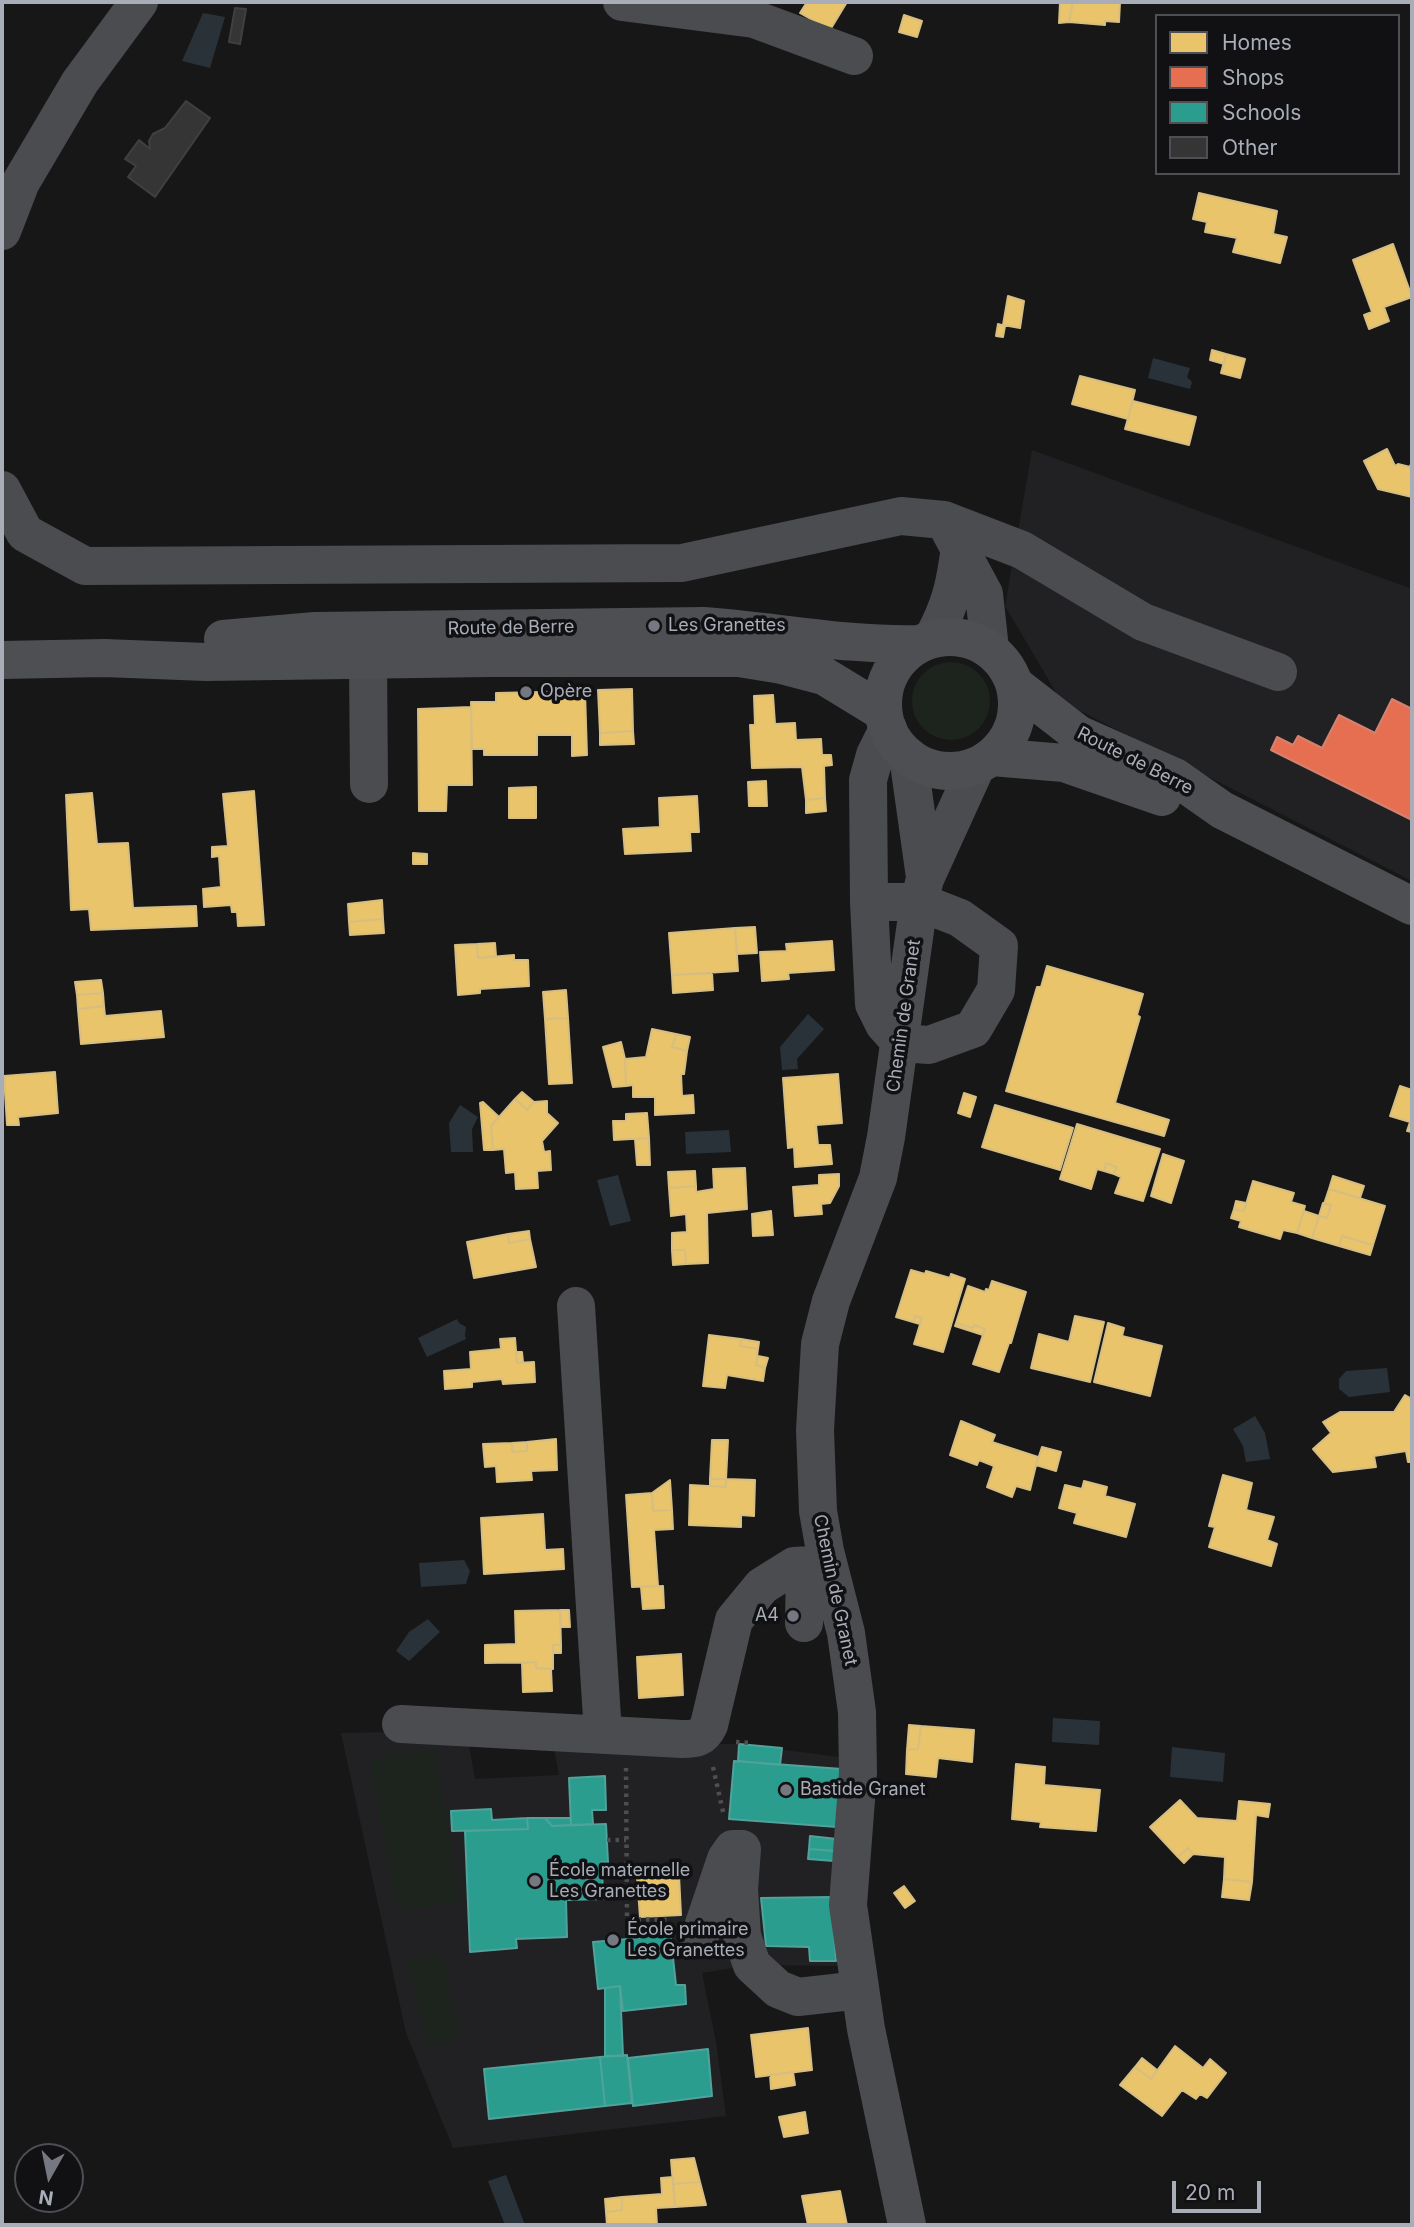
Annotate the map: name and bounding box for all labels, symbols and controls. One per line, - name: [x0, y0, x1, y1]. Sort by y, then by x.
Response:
- legend: [1155, 14, 1400, 175]
- text: Homes: [1222, 30, 1292, 55]
- text: Shops: [1222, 65, 1284, 90]
- text: Schools: [1222, 100, 1301, 125]
- text: Other: [1222, 135, 1278, 160]
- place label: Les Granettes: [668, 615, 786, 637]
- street label: Route de Berre: [447, 616, 575, 640]
- marker: Les Granettes: [646, 618, 662, 634]
- place label: Opère: [540, 681, 592, 703]
- marker: Opère: [518, 684, 534, 700]
- street label: Route de Berre: [1074, 723, 1196, 799]
- street label: Chemin de Granet: [883, 938, 925, 1094]
- street label: Chemin de Granet: [808, 1512, 862, 1668]
- place label: A4: [755, 1605, 779, 1627]
- marker: A4: [785, 1608, 801, 1624]
- place label: Bastide Granet: [800, 1779, 926, 1801]
- marker: Bastide Granet: [778, 1782, 794, 1798]
- place label: École maternelle Les Granettes: [549, 1860, 690, 1902]
- marker: École maternelle Les Granettes: [527, 1873, 543, 1889]
- place label: École primaire Les Granettes: [627, 1919, 748, 1962]
- marker: École primaire Les Granettes: [605, 1932, 621, 1948]
- north arrow: [14, 2143, 84, 2213]
- scale bar: [1176, 2168, 1265, 2212]
- text: 20 m: [1185, 2180, 1235, 2205]
- text: N: [37, 2185, 55, 2210]

